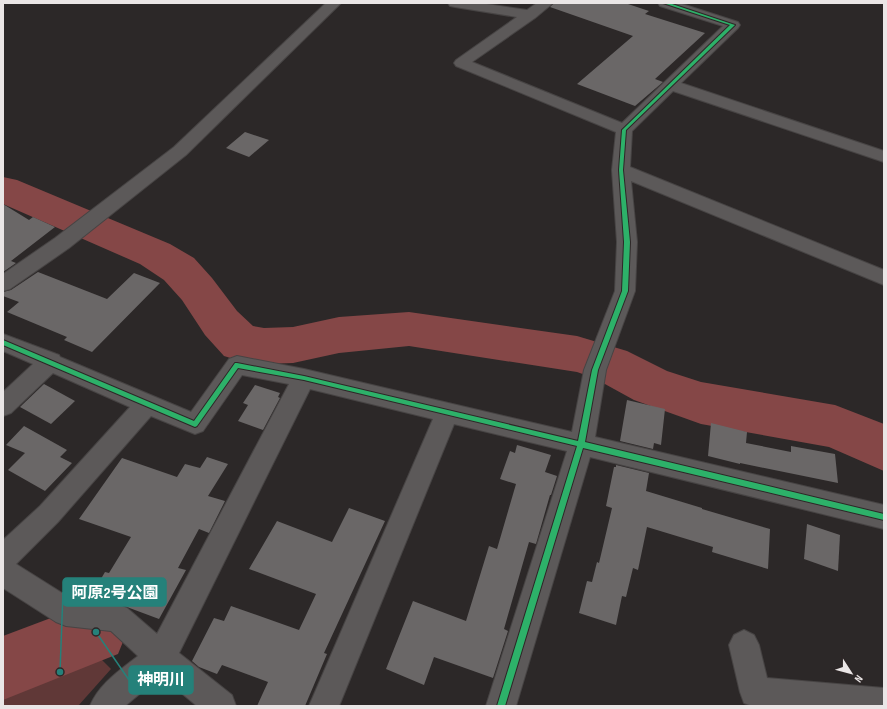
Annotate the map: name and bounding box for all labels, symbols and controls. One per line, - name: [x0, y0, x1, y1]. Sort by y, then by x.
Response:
- callout: 阿原2号公園: [63, 578, 166, 606]
- text: 阿原2号公園: [71, 584, 159, 603]
- north arrow: [831, 653, 871, 693]
- callout: 神明川: [129, 666, 193, 694]
- text: 神明川: [137, 670, 185, 690]
- text: N: [852, 672, 866, 685]

